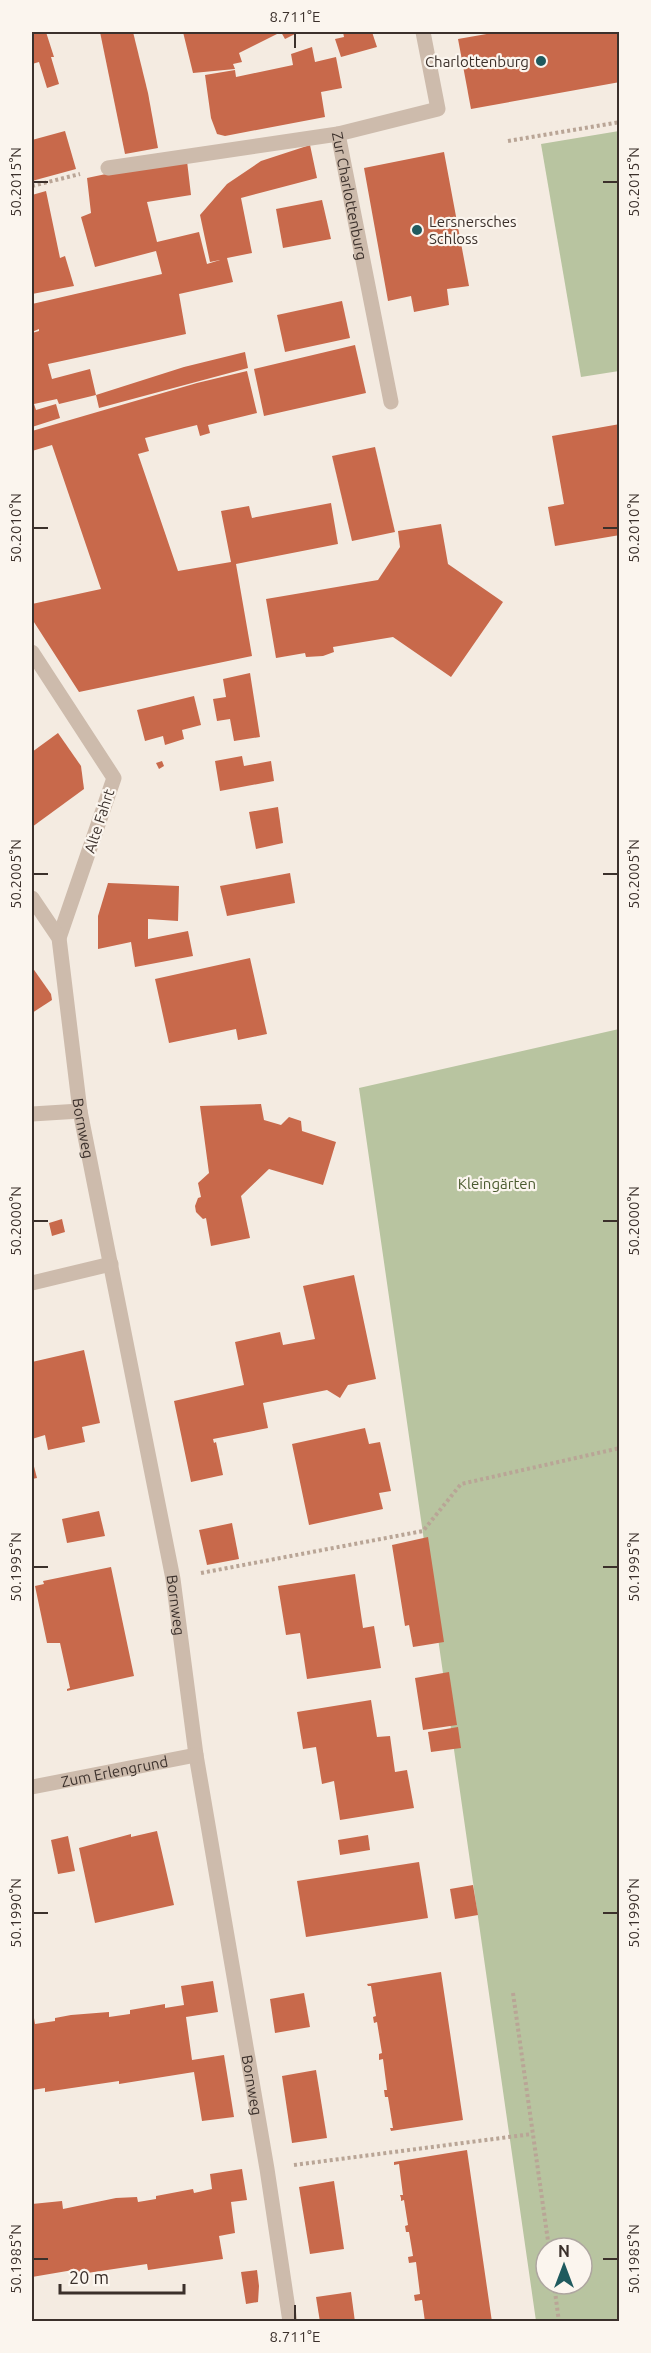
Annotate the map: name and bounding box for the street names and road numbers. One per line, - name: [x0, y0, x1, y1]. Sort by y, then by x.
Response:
- street label: Zur Charlottenburg: [329, 130, 371, 261]
- street label: Alte Fahrt: [81, 787, 117, 855]
- street label: Bornweg: [70, 1097, 98, 1160]
- street label: Bornweg: [164, 1574, 189, 1637]
- street label: Zum Erlengrund: [60, 1752, 169, 1790]
- street label: Bornweg: [239, 2053, 266, 2117]

